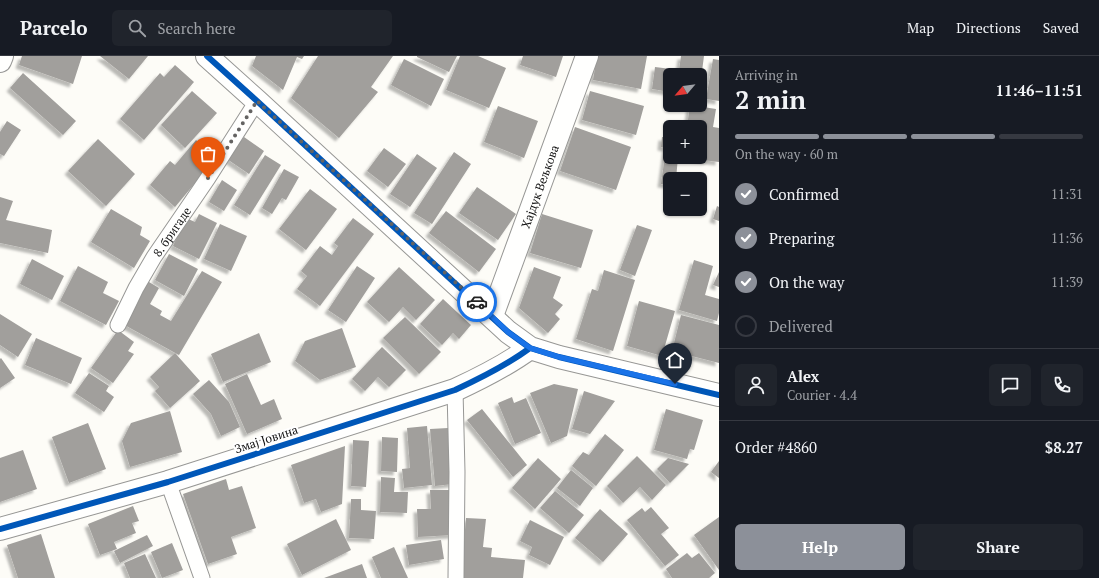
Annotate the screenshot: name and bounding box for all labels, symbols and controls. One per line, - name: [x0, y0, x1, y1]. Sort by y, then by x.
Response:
- search box: [112, 10, 392, 46]
- text: Parcelo: [20, 15, 88, 40]
- icon: search: [126, 17, 148, 39]
- text: Search here: [158, 18, 236, 38]
- text: Map: [907, 18, 934, 37]
- text: Directions: [956, 18, 1021, 37]
- text: Saved: [1043, 18, 1079, 37]
- text: Arriving in: [735, 66, 798, 84]
- north arrow: [663, 68, 707, 112]
- map controls: [663, 68, 707, 216]
- text: 11:46–11:51: [996, 80, 1083, 100]
- text: 2 min: [735, 82, 806, 116]
- button: +: [663, 120, 707, 164]
- pin: [191, 137, 225, 178]
- icon: bag: [197, 143, 219, 165]
- street label: Хајдук Вељкова: [517, 143, 561, 230]
- text: On the way · 60 m: [735, 145, 838, 163]
- button: −: [663, 172, 707, 216]
- icon: check: [735, 183, 757, 205]
- text: Confirmed: [769, 184, 839, 204]
- text: 11:31: [1051, 185, 1083, 203]
- street label: 8. бригаде: [149, 204, 194, 259]
- icon: check: [735, 227, 757, 249]
- text: Preparing: [769, 228, 834, 248]
- text: 11:36: [1051, 229, 1083, 247]
- icon: check: [735, 271, 757, 293]
- text: On the way: [769, 272, 844, 292]
- text: 11:39: [1051, 273, 1083, 291]
- courier: [457, 282, 497, 322]
- icon: car: [466, 291, 488, 313]
- text: Delivered: [769, 316, 833, 336]
- pin: [658, 343, 692, 384]
- icon: home: [664, 349, 686, 371]
- button: person: [735, 364, 777, 406]
- button: chat: [989, 364, 1031, 406]
- button: phone: [1041, 364, 1083, 406]
- text: Alex: [787, 366, 819, 386]
- text: Courier · 4.4: [787, 386, 857, 404]
- street label: Змај Јовина: [232, 422, 300, 456]
- text: Order #4860: [735, 437, 817, 457]
- text: $8.27: [1045, 437, 1083, 457]
- button: Help: [735, 524, 905, 570]
- button: Share: [913, 524, 1083, 570]

